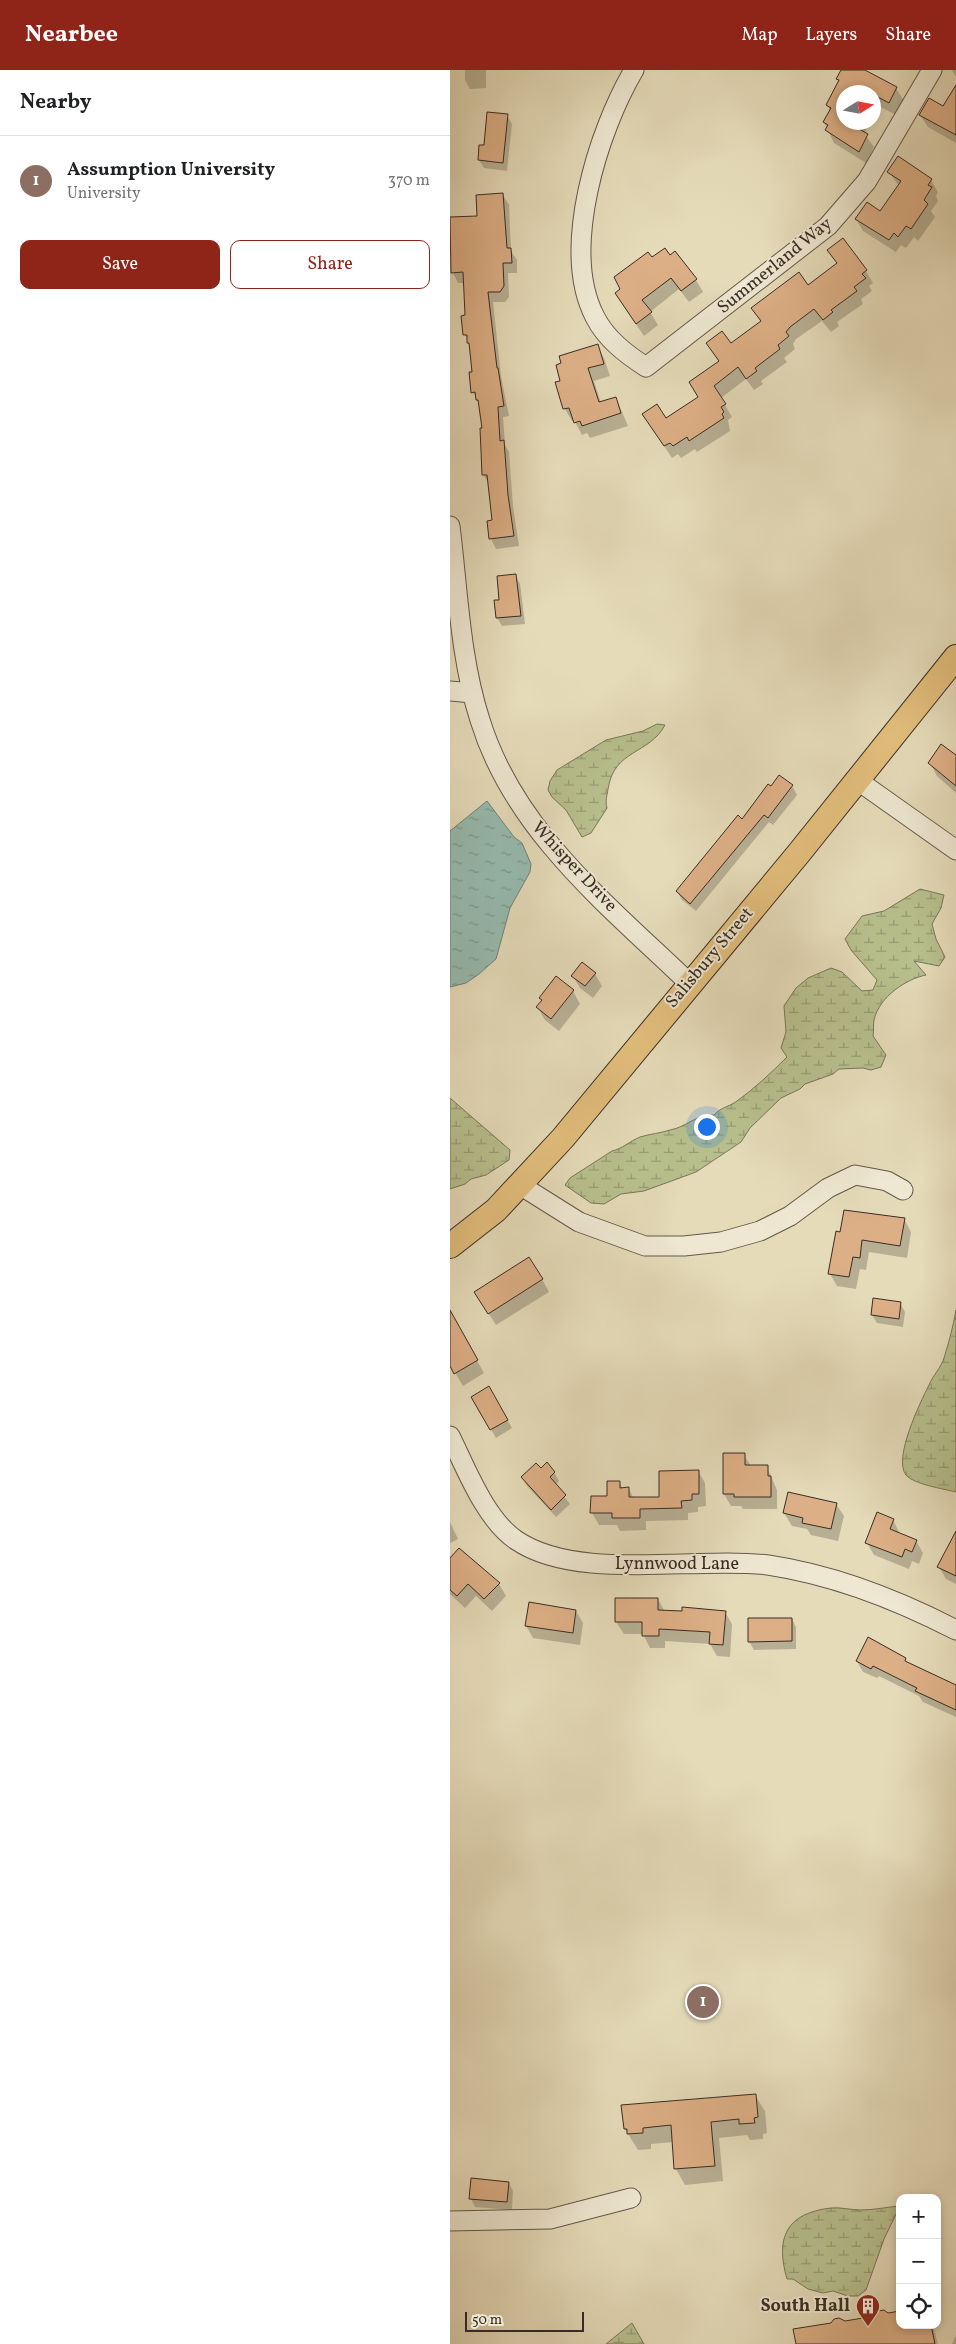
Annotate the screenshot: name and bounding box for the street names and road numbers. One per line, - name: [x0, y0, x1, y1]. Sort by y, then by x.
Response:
- street label: Summerland Way: [712, 212, 838, 320]
- street label: Whisper Drive: [525, 816, 623, 918]
- street label: Salisbury Street: [660, 902, 760, 1014]
- street label: Lynnwood Lane: [615, 1552, 739, 1577]

